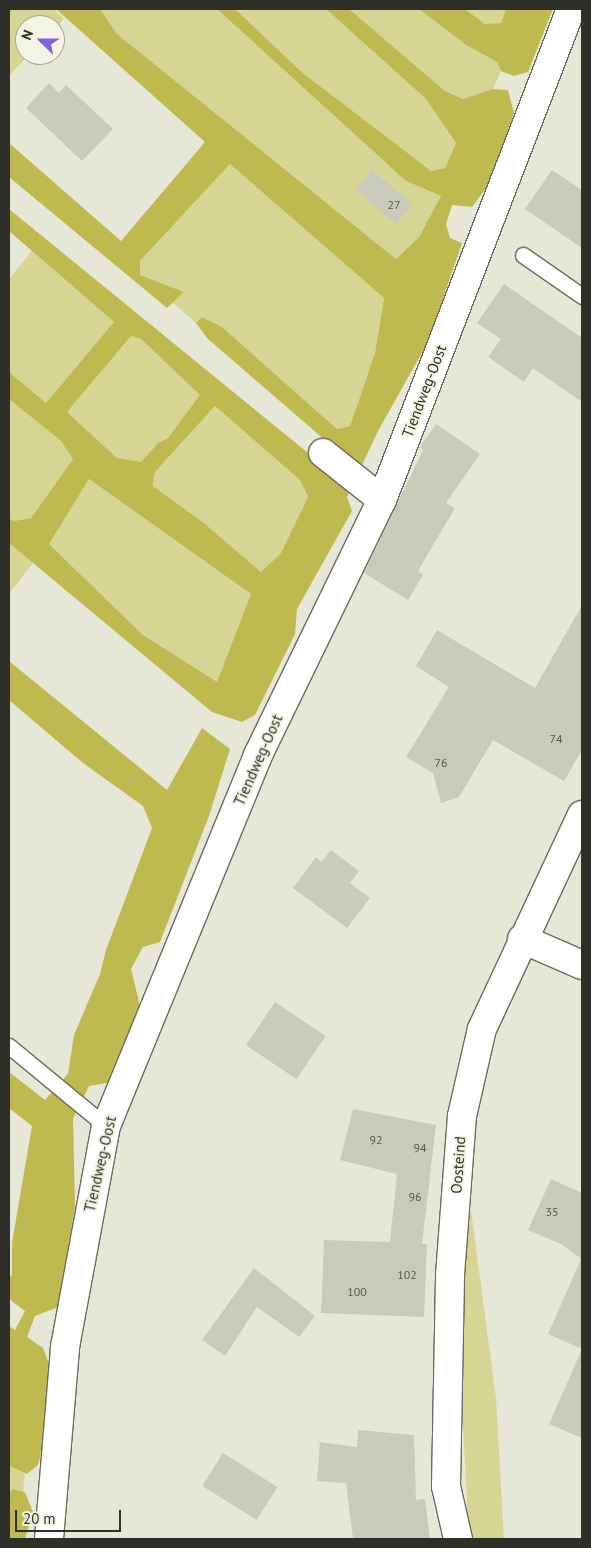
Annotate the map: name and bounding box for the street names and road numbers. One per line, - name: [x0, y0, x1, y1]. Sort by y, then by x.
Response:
- street label: Tiendweg-Oost: [398, 342, 450, 440]
- street label: Tiendweg-Oost: [230, 712, 286, 808]
- street label: Tiendweg-Oost: [80, 1114, 120, 1214]
- street label: Oosteind: [447, 1136, 469, 1194]

